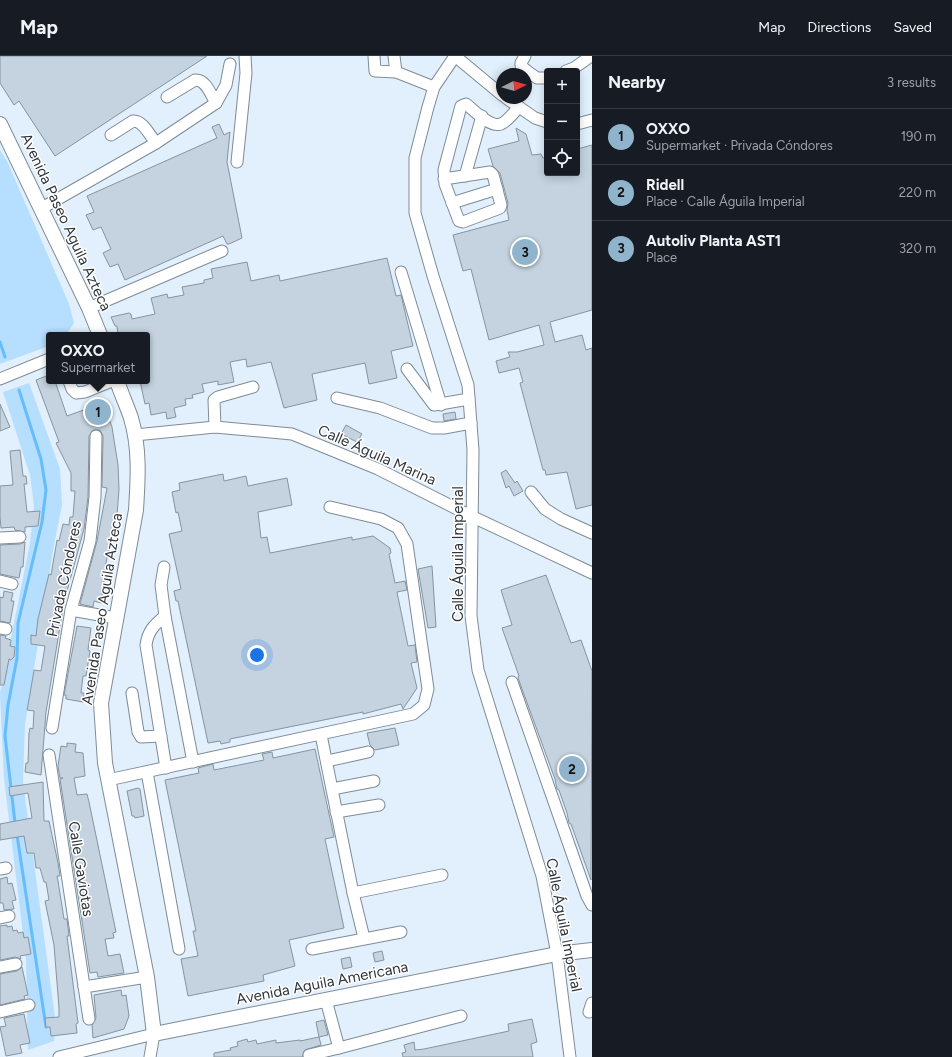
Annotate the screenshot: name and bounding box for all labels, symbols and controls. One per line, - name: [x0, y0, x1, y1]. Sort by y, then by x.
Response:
- text: Map: [20, 16, 58, 39]
- text: Map: [758, 19, 786, 36]
- text: Directions: [808, 19, 871, 36]
- text: Saved: [893, 19, 932, 36]
- north arrow: [496, 68, 532, 104]
- map controls: [544, 68, 580, 176]
- button: +: [544, 68, 580, 104]
- text: Nearby: [608, 72, 666, 92]
- text: 3 results: [887, 75, 936, 90]
- button: −: [544, 104, 580, 140]
- text: OXXO: [646, 120, 690, 138]
- text: 1: [618, 129, 624, 144]
- text: 190 m: [901, 129, 936, 144]
- street label: Avenida Paseo Aguila Azteca: [17, 130, 115, 314]
- text: Supermarket · Privada Cóndores: [646, 138, 833, 153]
- button: locate: [544, 140, 580, 176]
- text: Ridell: [646, 176, 684, 194]
- text: 2: [617, 185, 625, 200]
- text: 220 m: [899, 185, 936, 200]
- text: Place · Calle Águila Imperial: [646, 194, 805, 209]
- text: Autoliv Planta AST1: [646, 232, 781, 250]
- pin: 3: [512, 237, 538, 267]
- text: 3: [617, 241, 625, 256]
- text: 320 m: [899, 241, 936, 256]
- text: Place: [646, 250, 677, 265]
- popup: [46, 332, 150, 384]
- text: OXXO: [61, 342, 105, 360]
- text: Supermarket: [61, 360, 135, 375]
- pin: 1: [85, 397, 111, 427]
- street label: Calle Águila Marina: [315, 421, 439, 489]
- street label: Calle Águila Imperial: [449, 486, 467, 622]
- street label: Avenida Paseo Aguila Azteca: [78, 512, 126, 706]
- street label: Privada Cóndores: [43, 519, 85, 639]
- your location: [247, 645, 267, 665]
- pin: 2: [559, 754, 585, 784]
- street label: Calle Gaviotas: [65, 820, 97, 918]
- street label: Calle Águila Imperial: [542, 857, 586, 993]
- street label: Avenida Aguila Americana: [235, 958, 409, 1008]

